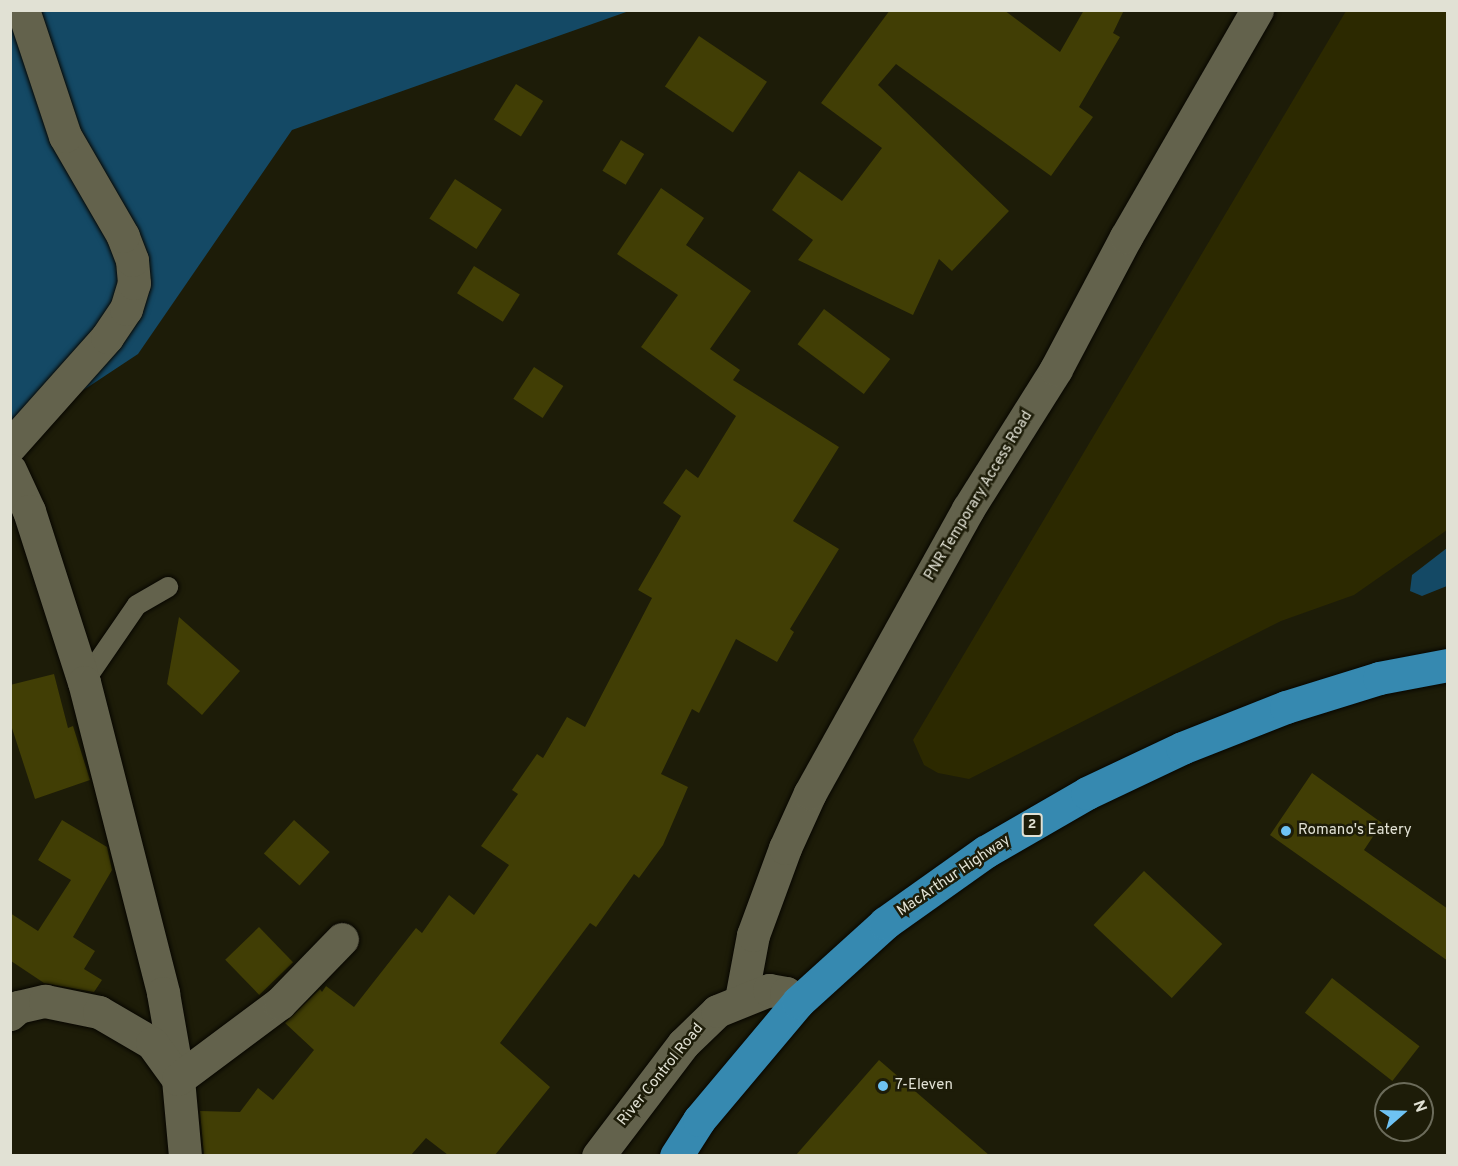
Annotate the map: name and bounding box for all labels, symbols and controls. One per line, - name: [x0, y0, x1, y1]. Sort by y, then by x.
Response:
- street label: PNR Temporary Access Road: [921, 408, 1037, 584]
- road number: 2: [1022, 814, 1042, 836]
- place label: Romano's Eatery: [1298, 822, 1412, 840]
- marker: Romano's Eatery: [1279, 824, 1293, 838]
- street label: MacArthur Highway: [894, 831, 1014, 921]
- street label: River Control Road: [614, 1020, 708, 1130]
- place label: 7-Eleven: [895, 1077, 953, 1095]
- marker: 7-Eleven: [876, 1079, 890, 1093]
- north arrow: [1374, 1082, 1434, 1142]
- text: N: [1408, 1098, 1430, 1115]

